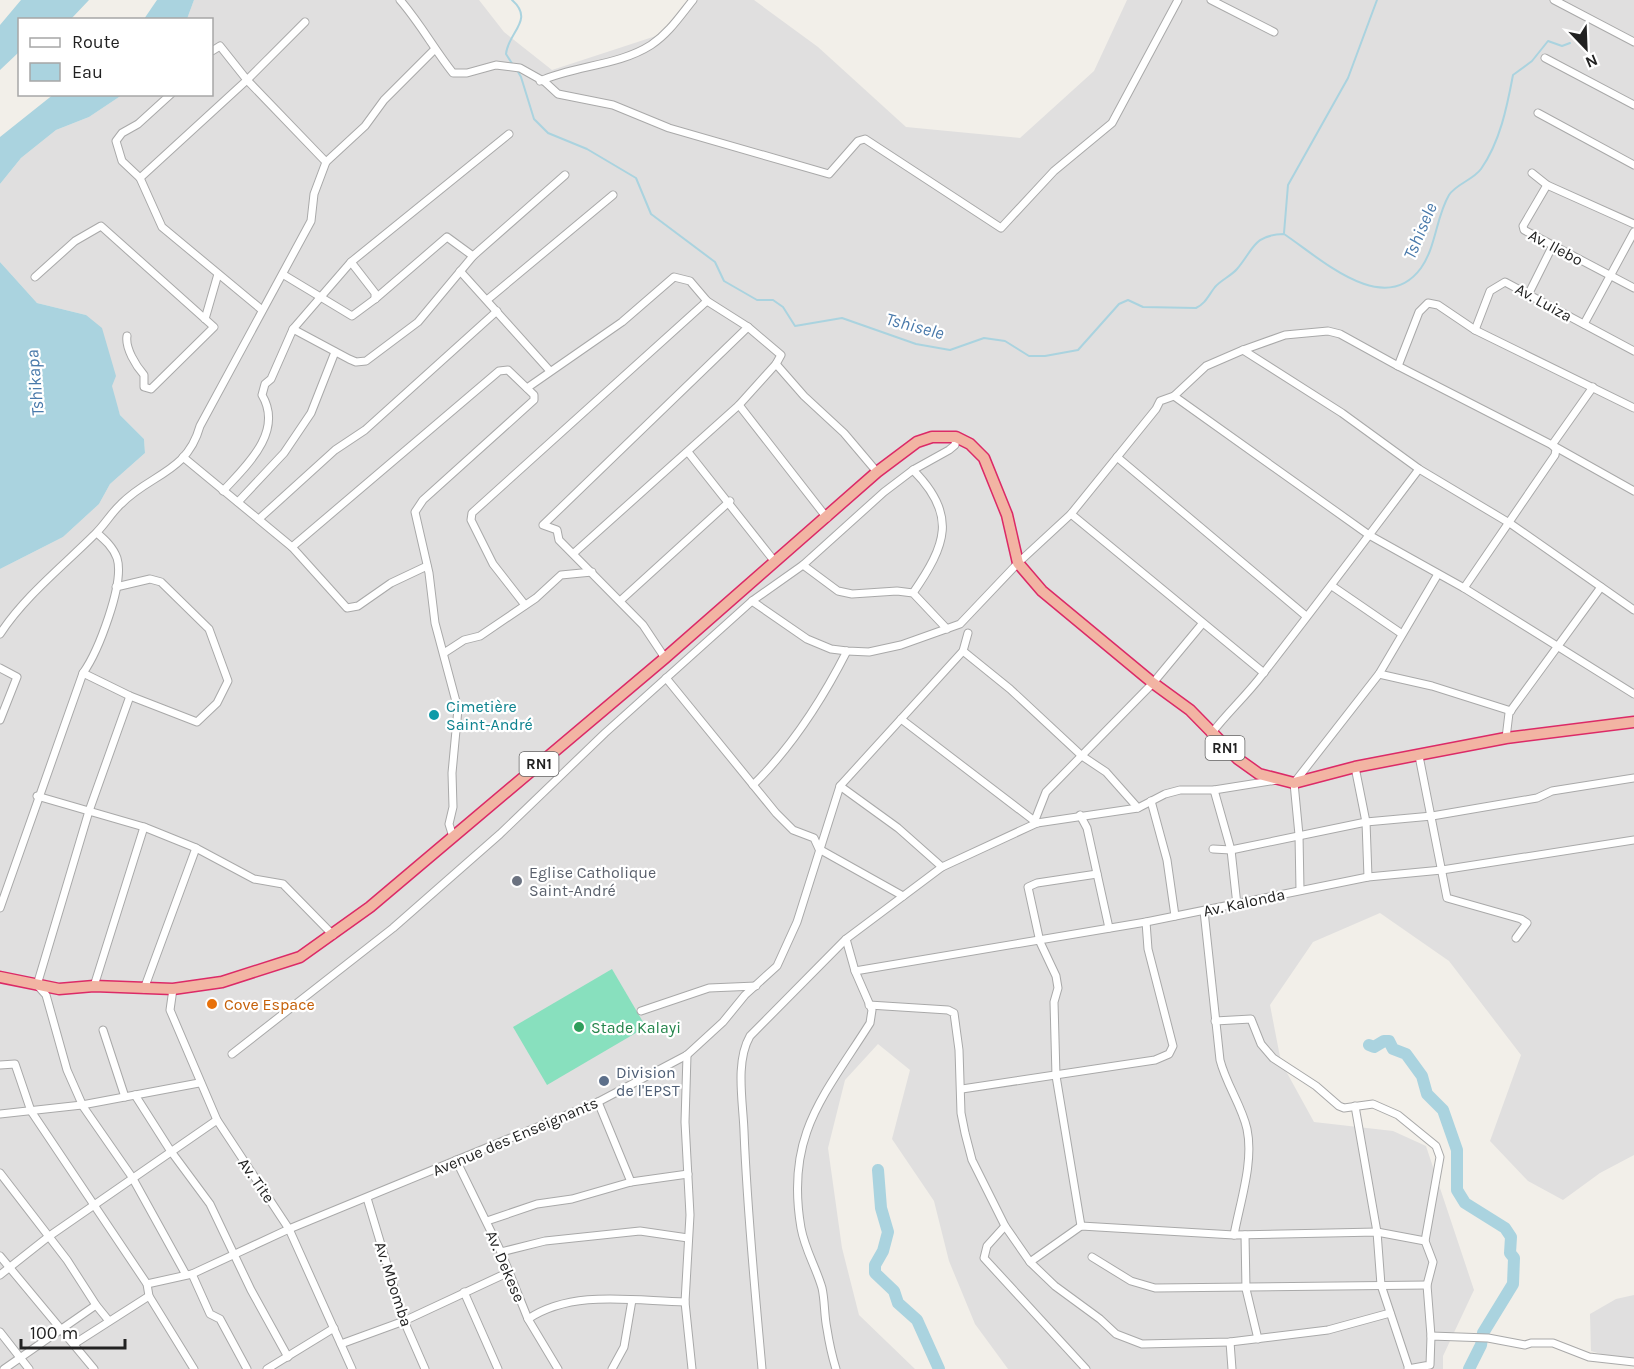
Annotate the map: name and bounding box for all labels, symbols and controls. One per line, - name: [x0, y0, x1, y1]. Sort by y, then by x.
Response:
- legend: [18, 18, 213, 96]
- north arrow: [1556, 18, 1616, 78]
- text: Route: [72, 31, 120, 53]
- text: N: [1583, 50, 1601, 72]
- text: Eau: [72, 61, 103, 83]
- water label: Tshisele: [1398, 199, 1442, 263]
- street label: Av. Ilebo: [1525, 225, 1586, 270]
- street label: Av. Luiza: [1512, 279, 1575, 326]
- water label: Tshisele: [883, 308, 947, 344]
- water label: Tshikapa: [21, 349, 49, 417]
- place label: Cimetière Saint-André: [446, 697, 533, 734]
- marker: Cimetière Saint-André: [427, 708, 441, 722]
- road number: RN1: [1206, 736, 1244, 760]
- road number: RN1: [520, 752, 558, 776]
- place label: Eglise Catholique Saint-André: [529, 863, 656, 900]
- marker: Eglise Catholique Saint-André: [510, 874, 524, 888]
- street label: Av. Kalonda: [1201, 885, 1287, 920]
- place label: Cove Espace: [224, 995, 315, 1014]
- marker: Cove Espace: [205, 997, 219, 1011]
- place label: Stade Kalayi: [591, 1018, 681, 1037]
- marker: Stade Kalayi: [572, 1020, 586, 1034]
- place label: Division de l'EPST: [616, 1063, 680, 1100]
- marker: Division de l'EPST: [597, 1074, 611, 1088]
- street label: Avenue des Enseignants: [430, 1093, 601, 1180]
- street label: Av. Tite: [234, 1154, 279, 1206]
- street label: Av. Dekese: [482, 1227, 529, 1305]
- street label: Av. Mbomba: [371, 1239, 416, 1329]
- scale bar: [21, 1312, 124, 1350]
- text: 100 m: [30, 1322, 78, 1344]

